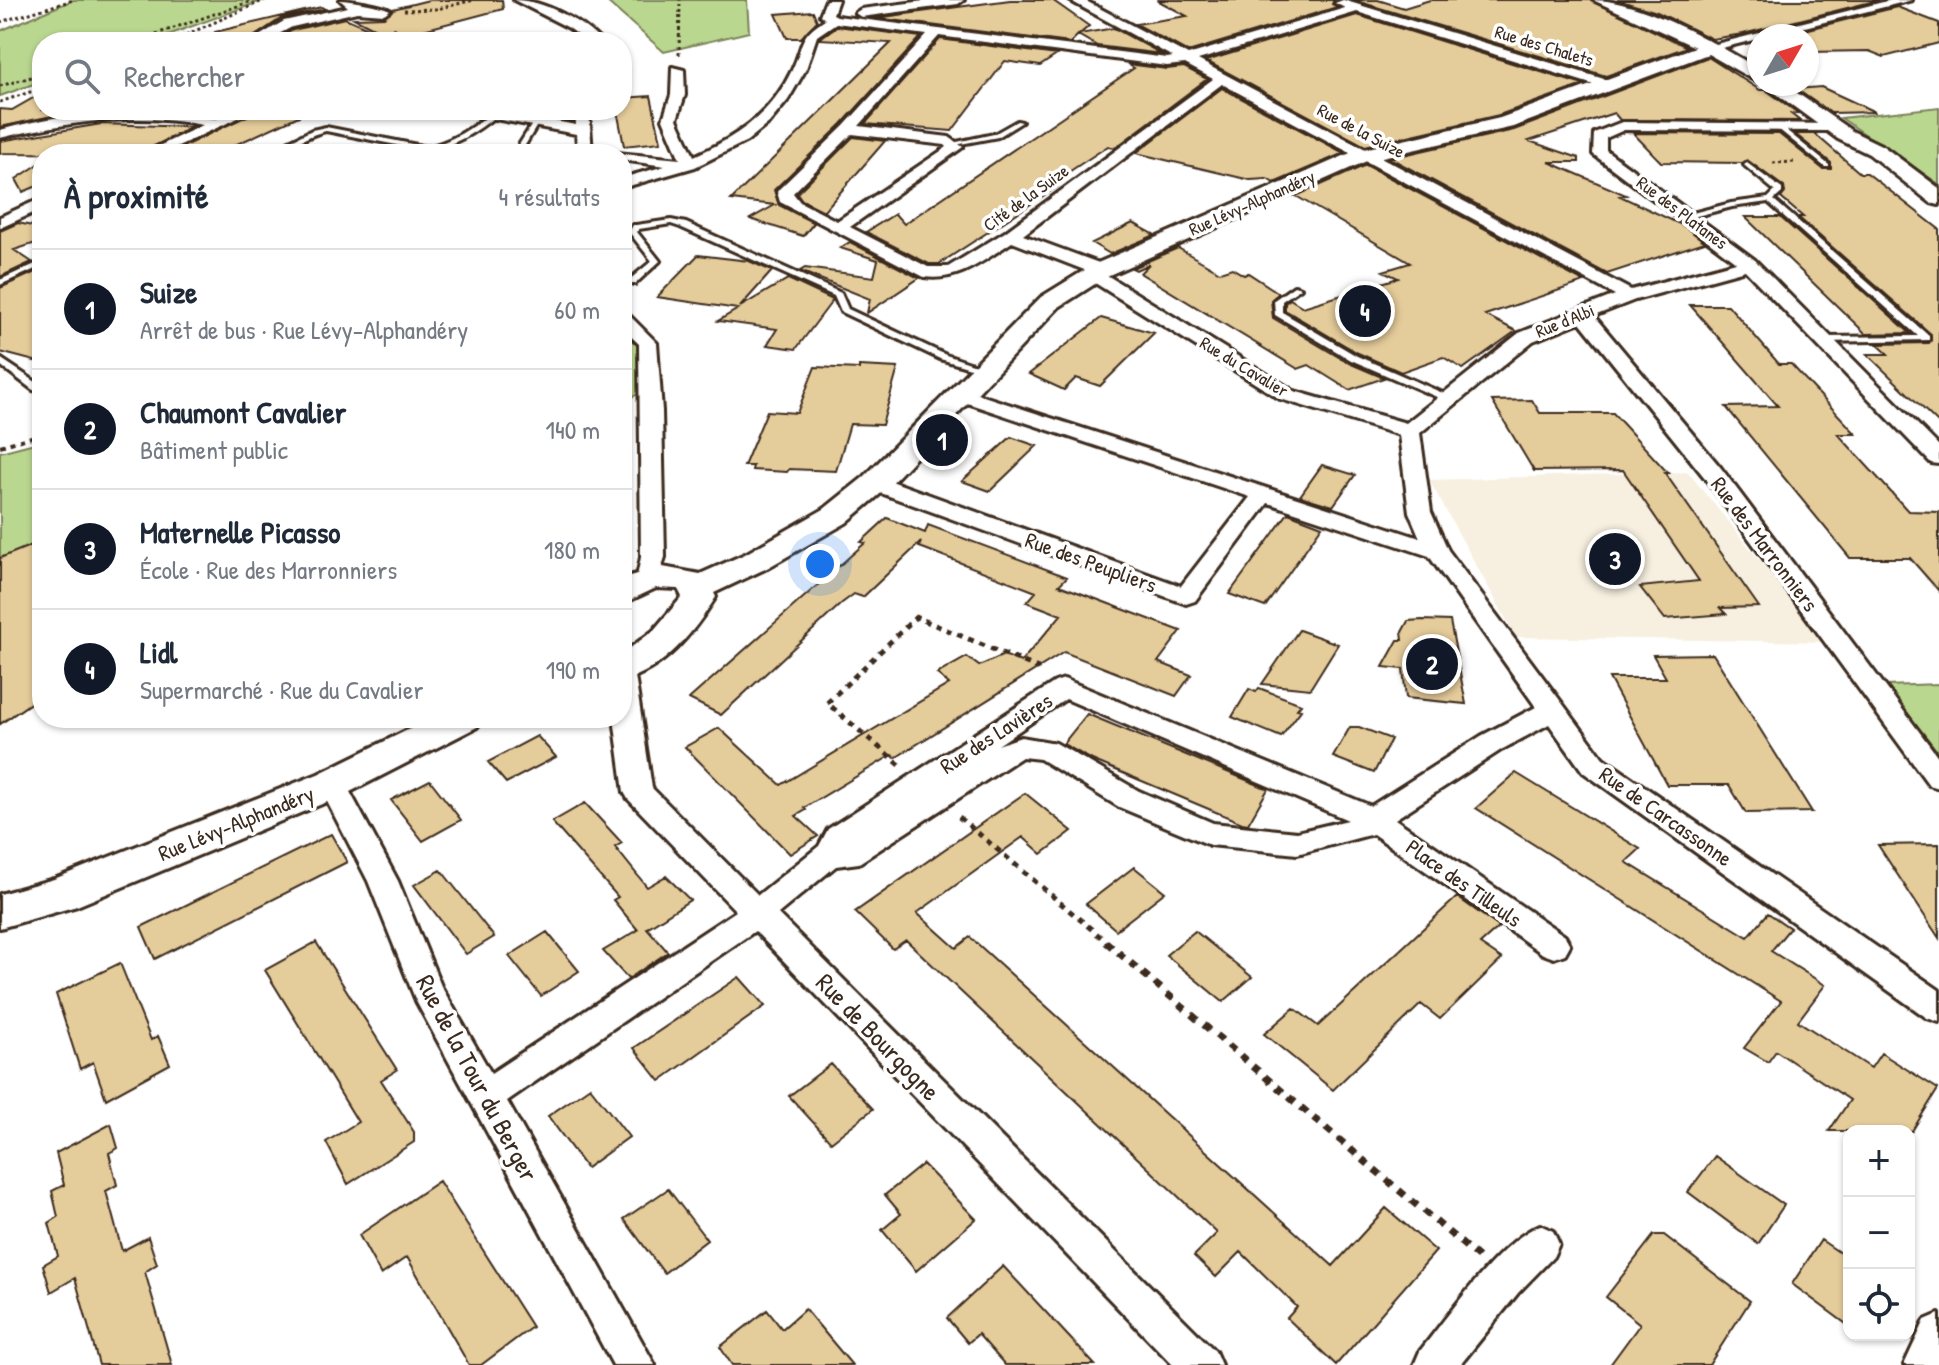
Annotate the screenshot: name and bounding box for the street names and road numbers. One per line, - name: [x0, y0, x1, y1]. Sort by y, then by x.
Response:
- street label: Rue des Chalets: [1492, 19, 1596, 72]
- street label: Rue de la Suize: [1313, 97, 1409, 164]
- street label: Cité de la Suize: [978, 158, 1074, 237]
- street label: Rue Lévy-Alphandéry: [1185, 163, 1319, 241]
- street label: Rue des Platanes: [1632, 170, 1733, 255]
- street label: Rue d'Albi: [1532, 297, 1598, 344]
- street label: Rue du Cavalier: [1195, 330, 1293, 403]
- street label: Rue des Marronniers: [1704, 470, 1826, 618]
- street label: Rue des Peupliers: [1021, 524, 1161, 600]
- street label: Rue des Lavières: [934, 685, 1058, 781]
- street label: Rue de Carcassonne: [1594, 759, 1739, 873]
- street label: Rue Lévy-Alphandéry: [154, 778, 318, 868]
- street label: Place des Tilleuls: [1400, 832, 1528, 934]
- street label: Rue de Bourgogne: [809, 965, 948, 1108]
- street label: Rue de la Tour du Berger: [408, 968, 547, 1187]

